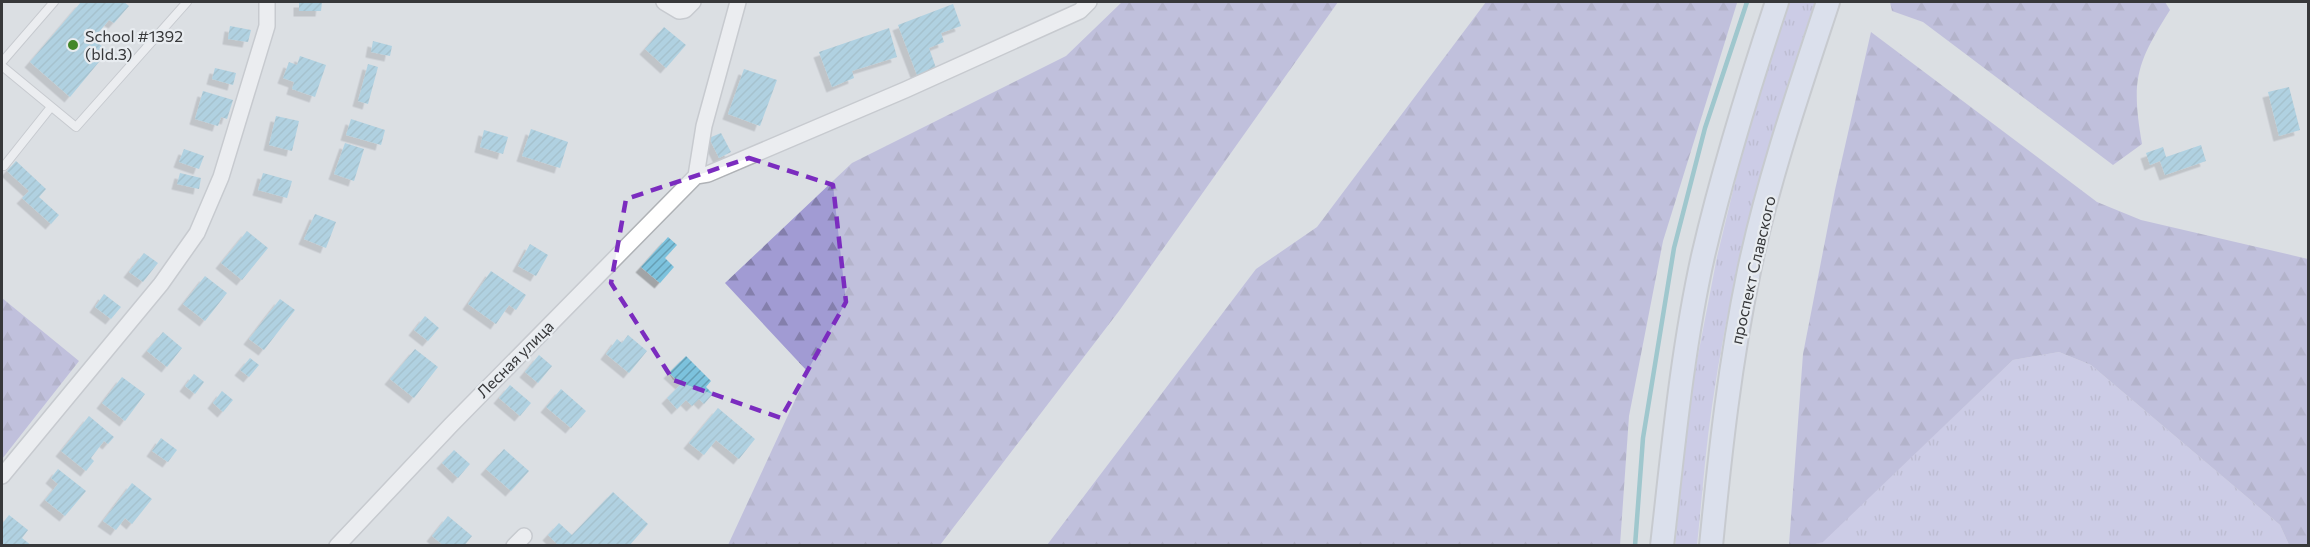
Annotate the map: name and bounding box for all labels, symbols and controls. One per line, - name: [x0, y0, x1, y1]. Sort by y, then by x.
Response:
- place label: School #1392 (bld.3): [85, 26, 183, 63]
- marker: School #1392 (bld.3): [66, 38, 80, 52]
- street label: проспект Славского: [1726, 194, 1779, 346]
- street label: Лесная улица: [472, 316, 557, 401]

